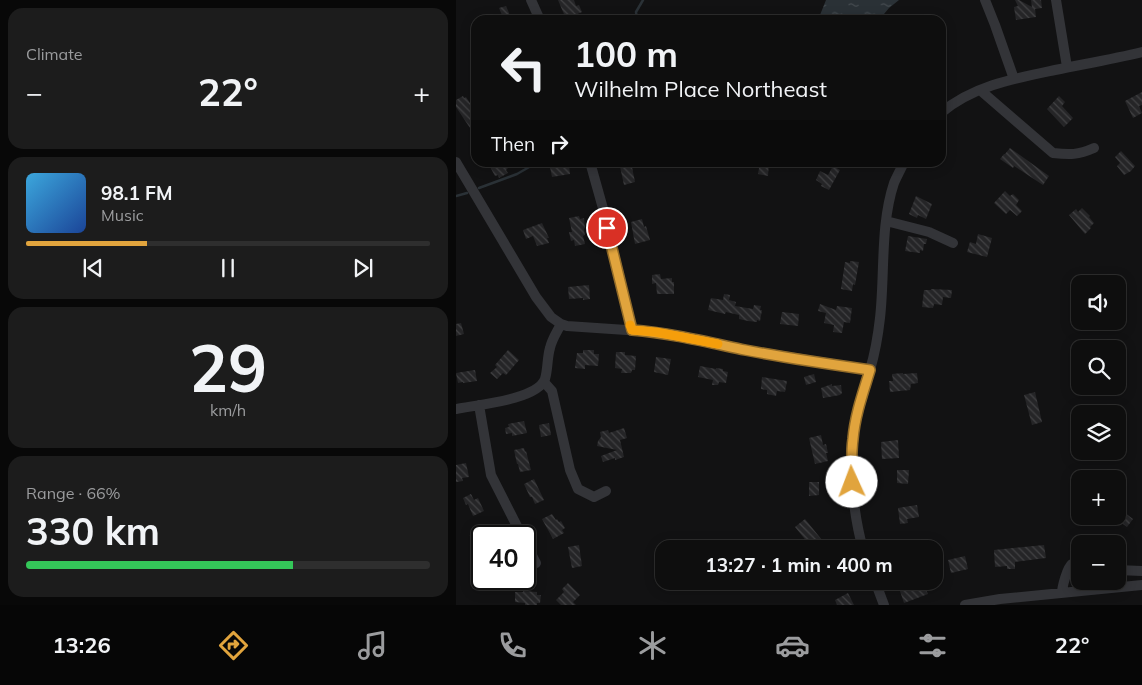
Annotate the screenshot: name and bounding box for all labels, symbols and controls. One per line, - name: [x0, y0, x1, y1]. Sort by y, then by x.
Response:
- text: 100 m: [574, 32, 678, 76]
- icon: left: [491, 35, 556, 100]
- text: Climate: [26, 44, 82, 64]
- text: 22°: [198, 68, 258, 116]
- text: −: [26, 75, 43, 110]
- text: +: [413, 75, 430, 110]
- text: Wilhelm Place Northeast: [574, 75, 827, 103]
- icon: right: [545, 130, 573, 158]
- text: Then: [491, 132, 535, 156]
- text: 98.1 FM: [101, 181, 173, 205]
- text: Music: [101, 205, 144, 225]
- pin: [586, 207, 628, 249]
- icon: arrive: [593, 214, 621, 242]
- icon: previous: [79, 254, 107, 282]
- icon: pause: [214, 254, 242, 282]
- icon: next: [349, 254, 377, 282]
- map controls: [1071, 275, 1126, 590]
- button: sound: [1071, 275, 1126, 330]
- text: 29: [189, 327, 267, 408]
- button: search: [1071, 340, 1126, 395]
- text: km/h: [210, 400, 246, 420]
- button: layers: [1071, 405, 1126, 460]
- position arrow: [825, 455, 877, 507]
- button: +: [1071, 470, 1126, 525]
- text: Range · 66%: [26, 483, 121, 503]
- text: 330 km: [26, 507, 160, 555]
- speed limit sign: 40: [471, 525, 536, 590]
- button: −: [1071, 535, 1126, 590]
- text: 13:27 · 1 min · 400 m: [705, 553, 893, 577]
- icon: directions: [216, 628, 251, 663]
- icon: music: [355, 628, 390, 663]
- icon: phone: [495, 628, 530, 663]
- icon: climate: [635, 628, 670, 663]
- icon: car: [775, 628, 810, 663]
- icon: filters: [915, 628, 950, 663]
- text: 13:26: [52, 631, 111, 659]
- text: 22°: [1055, 631, 1089, 659]

